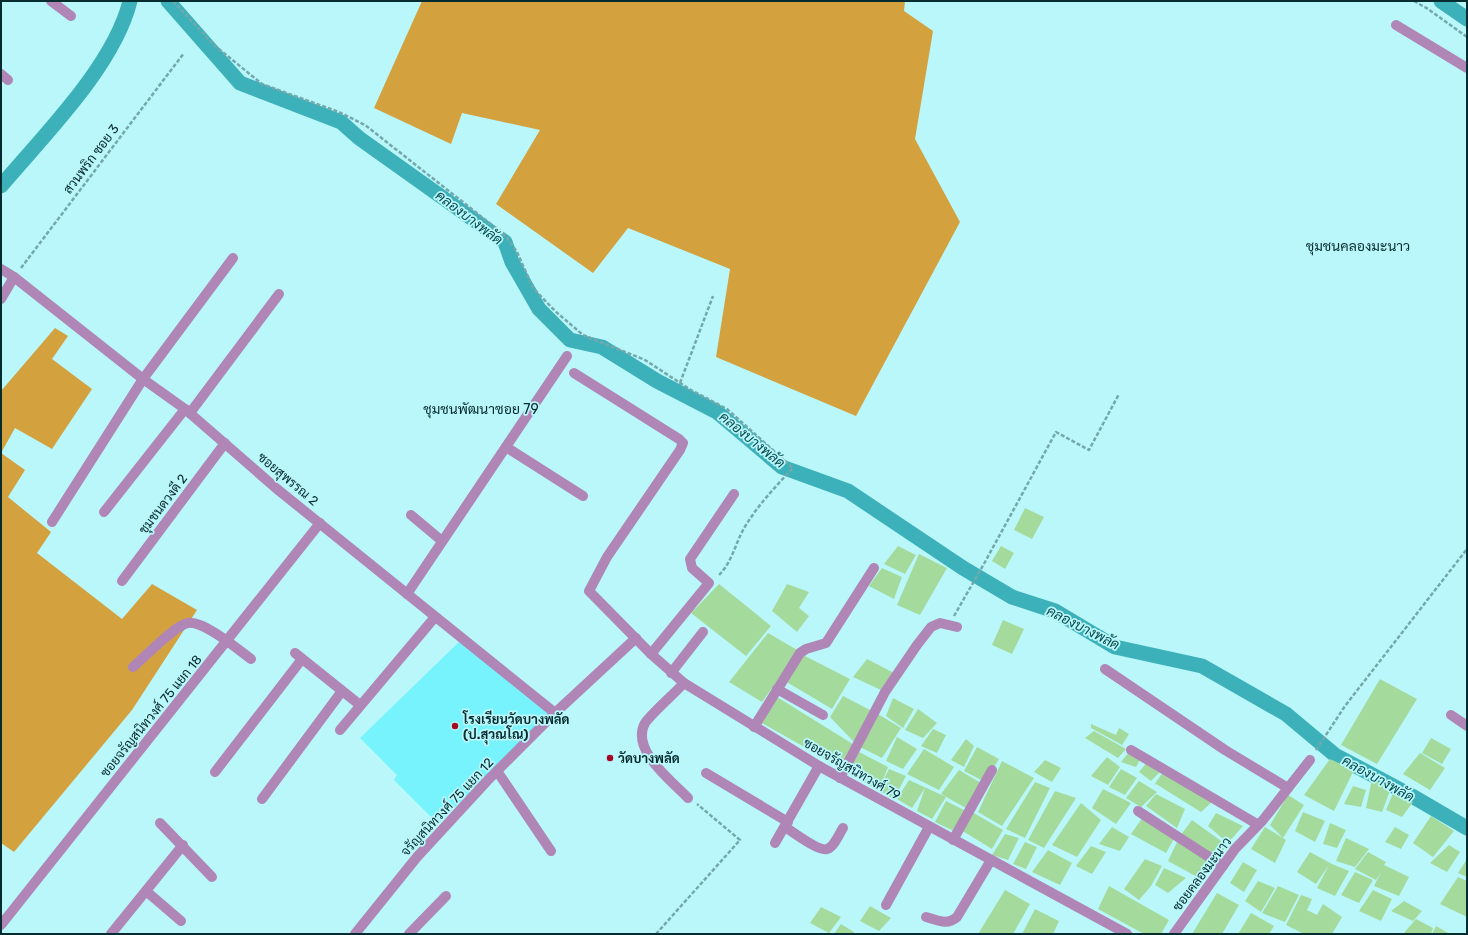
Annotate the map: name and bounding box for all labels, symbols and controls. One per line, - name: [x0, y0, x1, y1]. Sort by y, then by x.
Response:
- street label: สวนพริก ซอย 3: [59, 121, 122, 197]
- water label: คลองบางพลัด: [432, 187, 506, 249]
- district label: ชุมชนคลองมะนาว: [1306, 238, 1410, 256]
- district label: ชุมชนพัฒนาซอย 79: [423, 401, 539, 419]
- water label: คลองบางพลัด: [716, 408, 788, 472]
- street label: ซอยสุพรรณ 2: [253, 449, 321, 510]
- street label: ชุมชนดวงดี 2: [134, 470, 192, 538]
- water label: คลองบางพลัด: [1044, 602, 1122, 654]
- street label: ซอยจรัญสนิทวงศ์ 75 แยก 18: [96, 651, 206, 781]
- place label: โรงเรียนวัดบางพลัด (ป.สุวณโณ): [462, 710, 570, 745]
- marker: โรงเรียนวัดบางพลัด (ป.สุวณโณ): [450, 721, 460, 731]
- street label: ซอยจรัญสนิทวงศ์ 79: [800, 733, 904, 804]
- place label: วัดบางพลัด: [618, 751, 680, 766]
- water label: คลองบางพลัด: [1339, 752, 1417, 806]
- street label: จรัญสนิทวงศ์ 75 แยก 12: [396, 753, 497, 860]
- marker: วัดบางพลัด: [605, 753, 615, 763]
- street label: ซอยคลองมะนาว: [1169, 834, 1235, 914]

